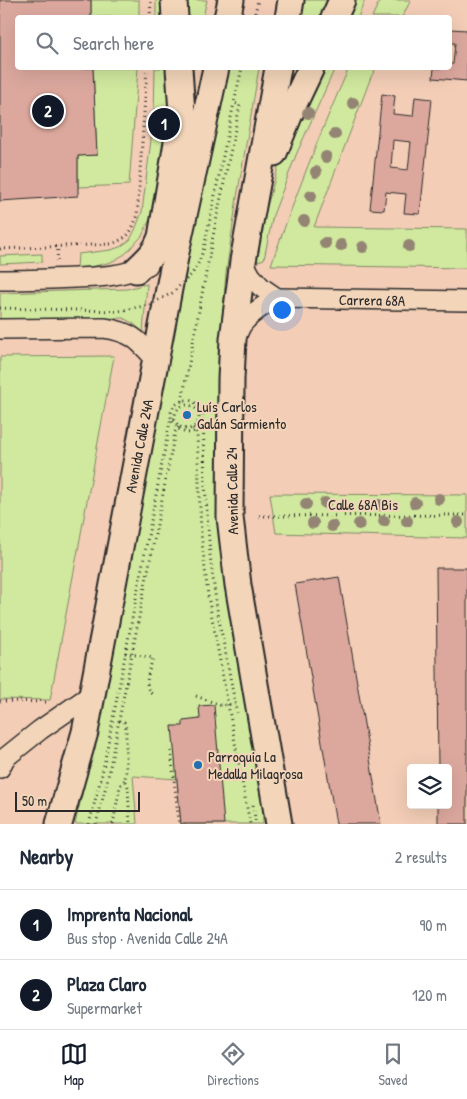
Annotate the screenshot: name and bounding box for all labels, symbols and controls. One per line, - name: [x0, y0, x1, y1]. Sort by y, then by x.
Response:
- search box: [15, 15, 452, 70]
- icon: search: [33, 29, 61, 57]
- text: Search here: [73, 30, 154, 56]
- pin: 2: [32, 92, 64, 130]
- pin: 1: [148, 105, 180, 143]
- street label: Carrera 68A: [339, 289, 406, 311]
- your location: [269, 297, 295, 323]
- place label: Luís Carlos Galán Sarmiento: [197, 396, 286, 434]
- street label: Avenida Calle 24A: [120, 397, 158, 494]
- marker: Luís Carlos Galán Sarmiento: [181, 409, 193, 421]
- street label: Avenida Calle 24: [221, 447, 243, 535]
- street label: Calle 68A Bis: [328, 494, 398, 515]
- place label: Parroquia La Medalla Milagrosa: [208, 746, 303, 784]
- marker: Parroquia La Medalla Milagrosa: [192, 759, 204, 771]
- map controls: [407, 764, 452, 809]
- button: layers: [407, 764, 452, 809]
- scale bar: [15, 789, 140, 812]
- text: 50 m: [22, 791, 47, 810]
- text: Nearby: [20, 842, 73, 871]
- text: 2 results: [395, 846, 447, 868]
- text: Imprenta Nacional: [67, 901, 192, 927]
- text: 1: [33, 914, 39, 936]
- text: 90 m: [419, 914, 447, 936]
- text: Bus stop · Avenida Calle 24A: [67, 927, 228, 949]
- text: Plaza Claro: [67, 971, 146, 997]
- text: 2: [32, 984, 40, 1006]
- text: 120 m: [412, 984, 447, 1006]
- text: Supermarket: [67, 997, 142, 1019]
- tab: Map: [60, 1040, 88, 1089]
- tab: Directions: [207, 1040, 259, 1089]
- tab: Saved: [379, 1040, 407, 1089]

